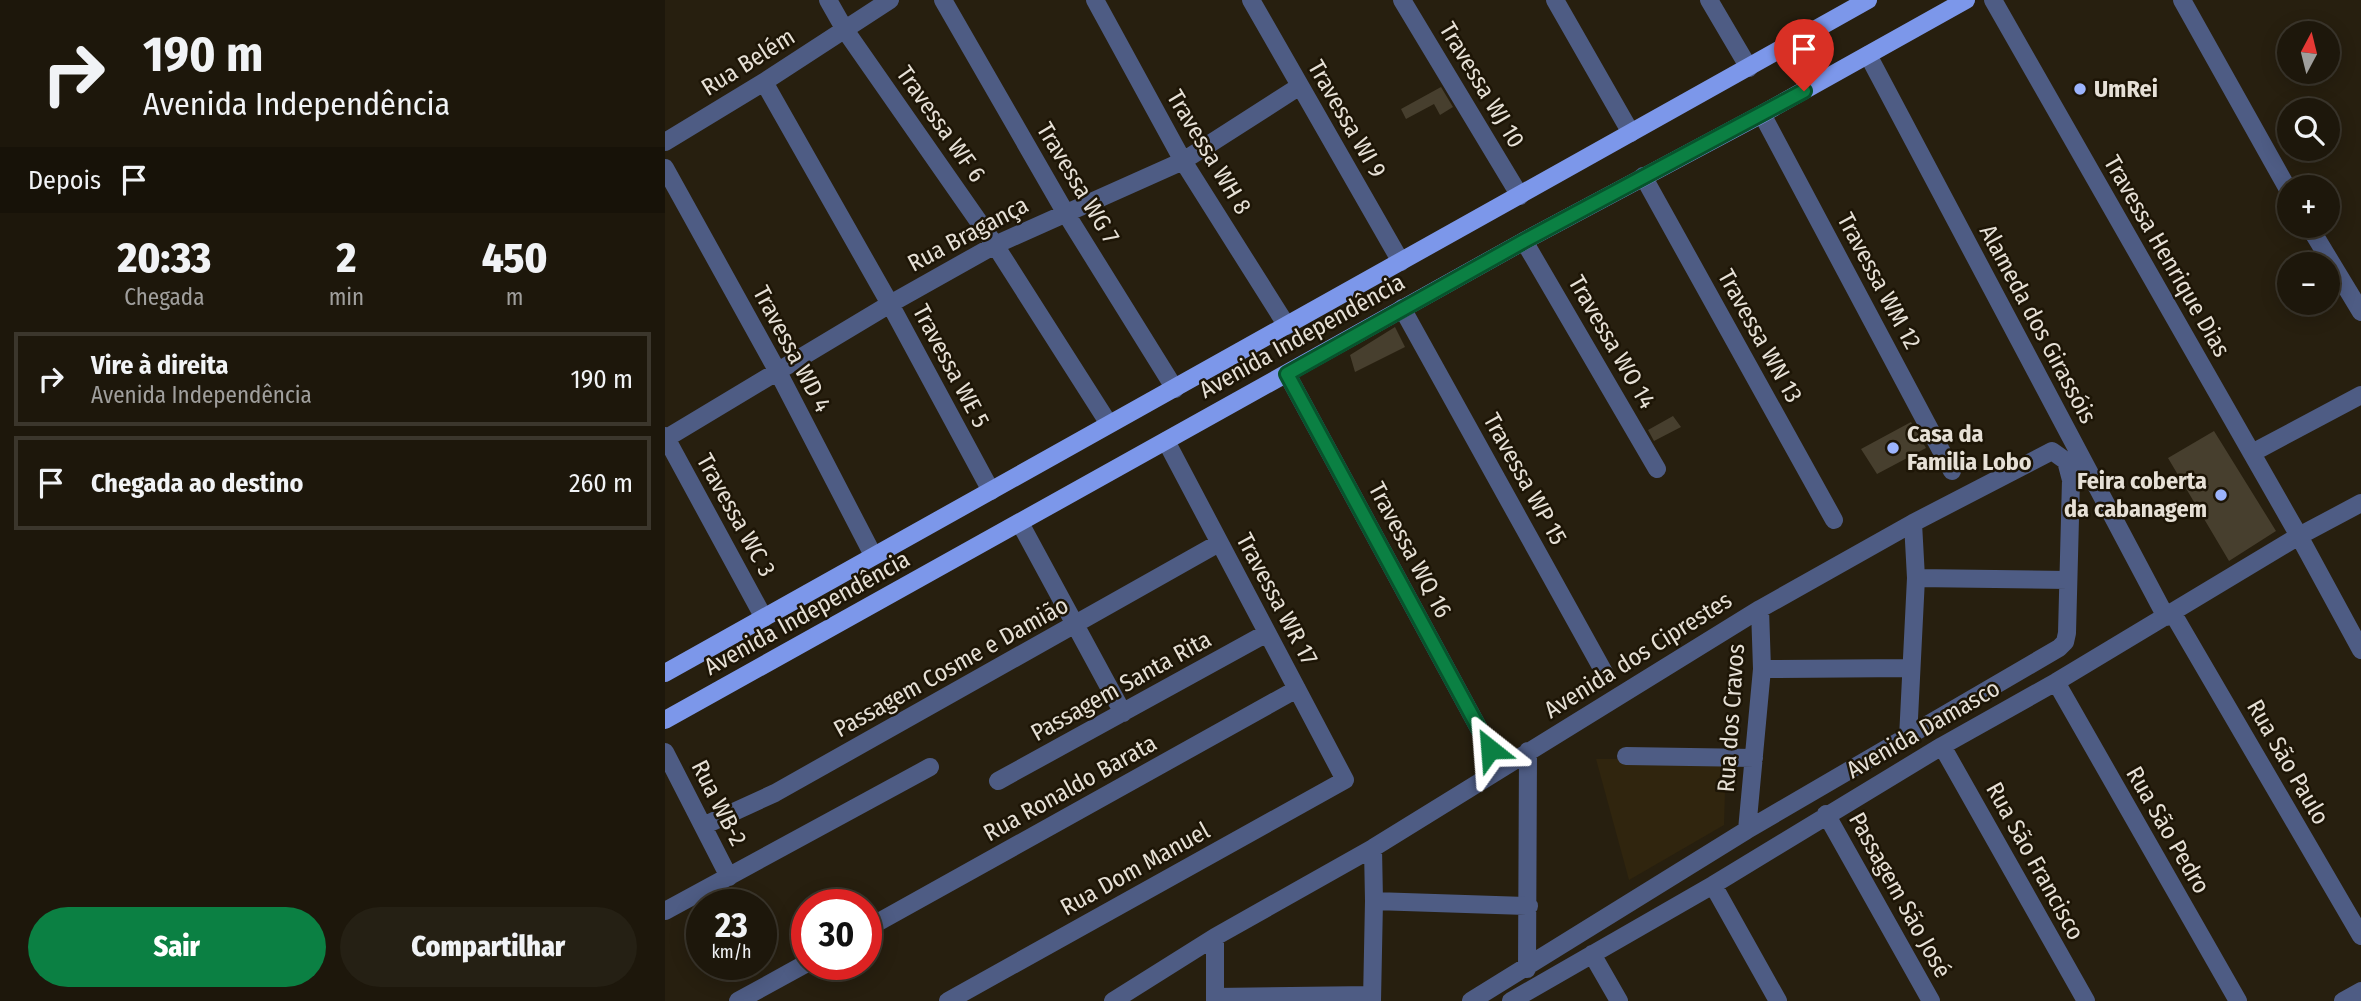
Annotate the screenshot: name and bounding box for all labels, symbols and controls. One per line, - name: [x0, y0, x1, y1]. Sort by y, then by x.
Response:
- street label: Travessa WJ 10: [1434, 17, 1530, 153]
- pin: [1774, 19, 1834, 91]
- north arrow: [2277, 21, 2340, 84]
- map controls: [2277, 21, 2340, 315]
- street label: Rua Belém: [696, 22, 800, 102]
- text: 190 m: [143, 25, 263, 84]
- icon: right: [28, 28, 119, 119]
- icon: arrive: [1785, 30, 1823, 68]
- street label: Travessa WI 9: [1302, 55, 1392, 183]
- street label: Travessa WF 6: [891, 61, 991, 187]
- place label: UmRei: [2094, 75, 2158, 103]
- marker: UmRei: [2072, 81, 2088, 97]
- text: Avenida Independência: [143, 85, 450, 123]
- street label: Travessa WH 8: [1161, 85, 1257, 219]
- button: search: [2277, 98, 2340, 161]
- street label: Travessa WG 7: [1031, 117, 1125, 249]
- street label: Travessa Henrique Dias: [2098, 150, 2236, 362]
- icon: arrive: [115, 161, 153, 199]
- text: Depois: [28, 165, 101, 196]
- button: +: [2277, 175, 2340, 238]
- street label: Rua Bragança: [903, 191, 1033, 277]
- street label: Travessa WM 12: [1831, 208, 1927, 354]
- street label: Alameda dos Girassóis: [1974, 220, 2102, 428]
- text: 20:33: [117, 233, 211, 283]
- text: 2: [337, 233, 356, 283]
- text: 450: [482, 233, 548, 283]
- button: −: [2277, 252, 2340, 315]
- street label: Travessa WN 13: [1712, 265, 1808, 407]
- street label: Avenida Independência: [1194, 268, 1410, 404]
- street label: Travessa WO 14: [1563, 270, 1661, 414]
- street label: Travessa WD 4: [747, 281, 837, 417]
- text: Chegada: [124, 283, 204, 311]
- text: min: [329, 283, 364, 311]
- text: m: [506, 283, 523, 311]
- street label: Travessa WE 5: [907, 300, 995, 432]
- text: Vire à direita: [91, 350, 229, 381]
- icon: right: [32, 360, 70, 398]
- text: 190 m: [571, 364, 633, 395]
- text: Avenida Independência: [91, 381, 312, 409]
- street label: Travessa WP 15: [1477, 408, 1573, 550]
- place label: Casa da Familia Lobo: [1907, 420, 2032, 476]
- marker: Casa da Familia Lobo: [1885, 440, 1901, 456]
- street label: Travessa WC 3: [691, 449, 781, 581]
- icon: arrive: [32, 464, 70, 502]
- place label: Feira coberta da cabanagem: [2064, 467, 2207, 523]
- text: Chegada ao destino: [91, 468, 303, 499]
- text: 260 m: [569, 468, 633, 499]
- street label: Travessa WQ 16: [1363, 478, 1457, 622]
- marker: Feira coberta da cabanagem: [2213, 487, 2229, 503]
- street label: Travessa WR 17: [1231, 528, 1324, 670]
- street label: Avenida Independência: [699, 545, 915, 681]
- street label: Avenida dos Ciprestes: [1539, 586, 1737, 724]
- street label: Passagem Cosme e Damião: [829, 591, 1073, 743]
- street label: Passagem Santa Rita: [1026, 625, 1216, 747]
- street label: Rua dos Cravos: [1712, 643, 1750, 793]
- street label: Avenida Damasco: [1841, 674, 2005, 784]
- street label: Rua São Paulo: [2241, 695, 2335, 829]
- position arrow: [1453, 712, 1527, 786]
- street label: Rua Ronaldo Barata: [979, 729, 1161, 847]
- street label: Rua WB-2: [686, 756, 752, 850]
- street label: Rua São Pedro: [2120, 762, 2216, 898]
- street label: Rua São Francisco: [1980, 777, 2090, 945]
- street label: Passagem São José: [1843, 808, 1957, 982]
- street label: Rua Dom Manuel: [1056, 817, 1214, 921]
- speed limit sign: 30: [791, 889, 882, 980]
- text: 23: [715, 904, 748, 946]
- button: Sair: [28, 907, 326, 987]
- button: Compartilhar: [340, 907, 637, 987]
- text: km/h: [711, 941, 752, 963]

